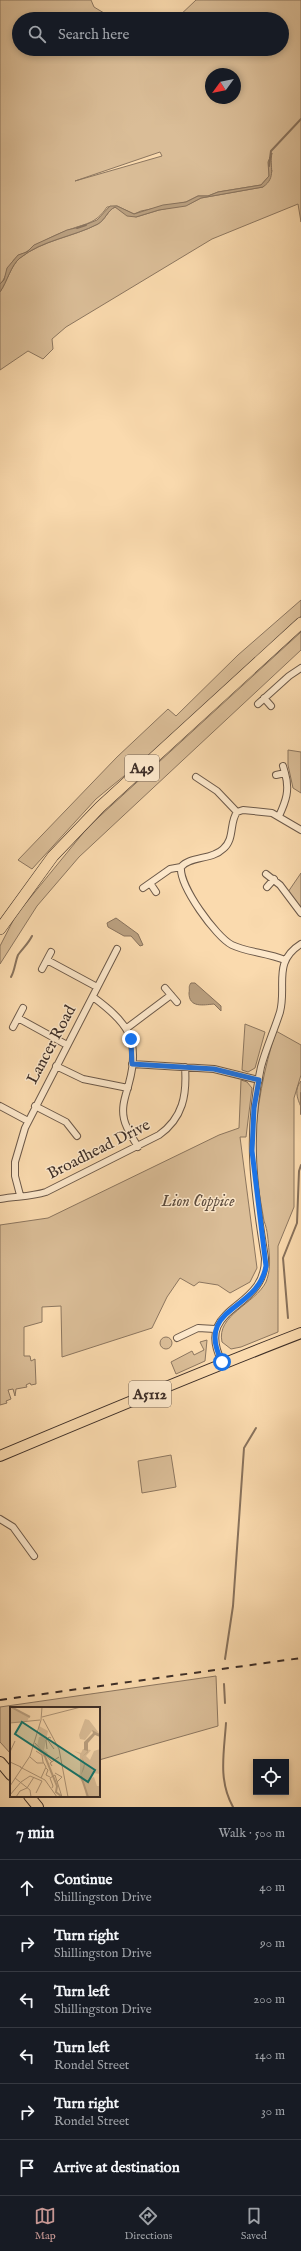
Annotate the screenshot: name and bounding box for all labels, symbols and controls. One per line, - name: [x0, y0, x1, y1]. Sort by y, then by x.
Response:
- search box: [12, 12, 289, 56]
- icon: search: [26, 23, 48, 45]
- text: Search here: [58, 25, 129, 44]
- north arrow: [205, 68, 241, 104]
- road number: A49: [125, 755, 159, 781]
- street label: Lancer Road: [23, 1002, 81, 1088]
- route end: [122, 1030, 140, 1048]
- street label: Broadhead Drive: [44, 1116, 154, 1184]
- park label: Lion Coppice: [160, 1192, 235, 1212]
- route start: [213, 1353, 231, 1371]
- road number: A5112: [129, 1381, 171, 1407]
- inset map: [10, 1707, 100, 1797]
- map controls: [253, 1759, 289, 1795]
- button: locate: [253, 1759, 289, 1795]
- text: 7 min: [16, 1823, 54, 1844]
- text: Walk · 500 m: [218, 1825, 285, 1842]
- text: Continue: [54, 1870, 112, 1889]
- icon: ahead: [16, 1877, 38, 1899]
- text: 40 m: [259, 1879, 285, 1896]
- text: Shillingston Drive: [54, 1889, 152, 1906]
- text: Turn right: [54, 1926, 119, 1945]
- icon: right: [16, 1933, 38, 1955]
- text: 90 m: [260, 1935, 285, 1952]
- text: Shillingston Drive: [54, 1945, 152, 1962]
- text: Turn left: [54, 1982, 110, 2001]
- icon: left: [16, 1989, 38, 2011]
- text: 200 m: [253, 1991, 285, 2008]
- text: Shillingston Drive: [54, 2001, 152, 2018]
- text: Turn left: [54, 2038, 110, 2057]
- icon: left: [16, 2045, 38, 2067]
- text: 140 m: [255, 2047, 285, 2064]
- text: Rondel Street: [54, 2057, 129, 2074]
- text: Turn right: [54, 2094, 119, 2113]
- icon: right: [16, 2101, 38, 2123]
- text: 30 m: [261, 2103, 285, 2120]
- text: Rondel Street: [54, 2113, 129, 2130]
- icon: arrive: [16, 2157, 38, 2179]
- text: Arrive at destination: [54, 2158, 180, 2177]
- tab: Map: [34, 2205, 56, 2243]
- tab: Directions: [125, 2205, 172, 2243]
- tab: Saved: [241, 2205, 267, 2243]

